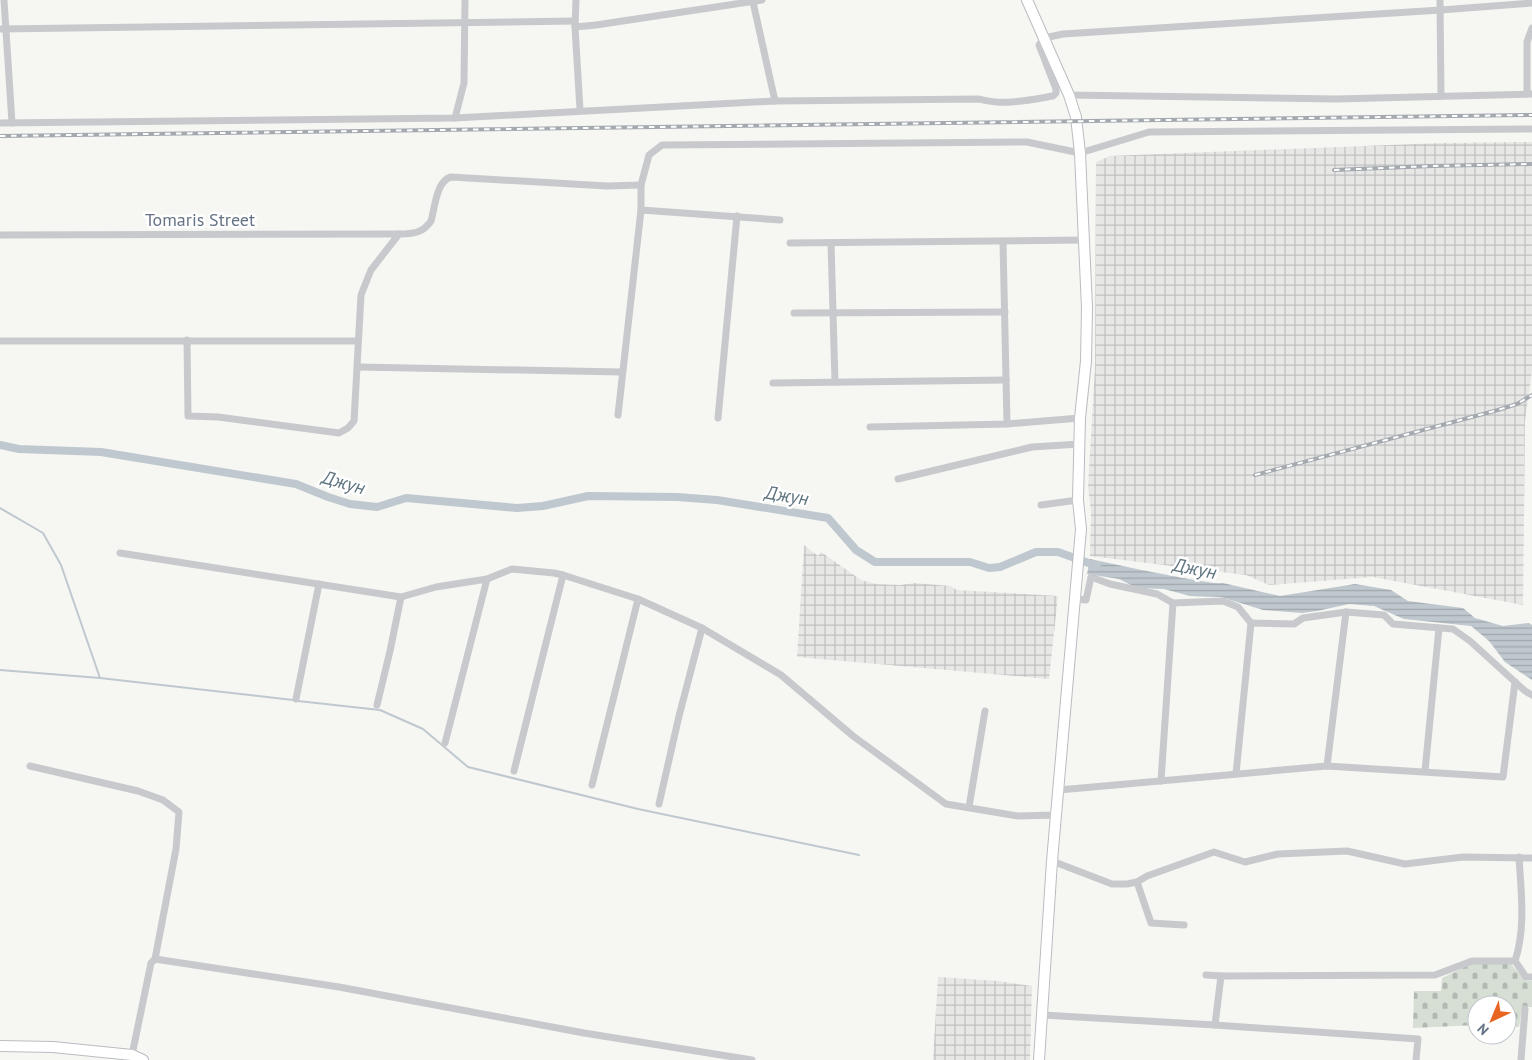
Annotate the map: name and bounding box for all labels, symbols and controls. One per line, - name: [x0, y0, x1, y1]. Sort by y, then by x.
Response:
- street label: Tomaris Street: [145, 208, 255, 231]
- water label: Джун: [318, 464, 368, 500]
- water label: Джун: [762, 479, 811, 510]
- water label: Джун: [1169, 552, 1219, 584]
- north arrow: [1467, 995, 1517, 1045]
- text: N: [1473, 1020, 1493, 1039]

